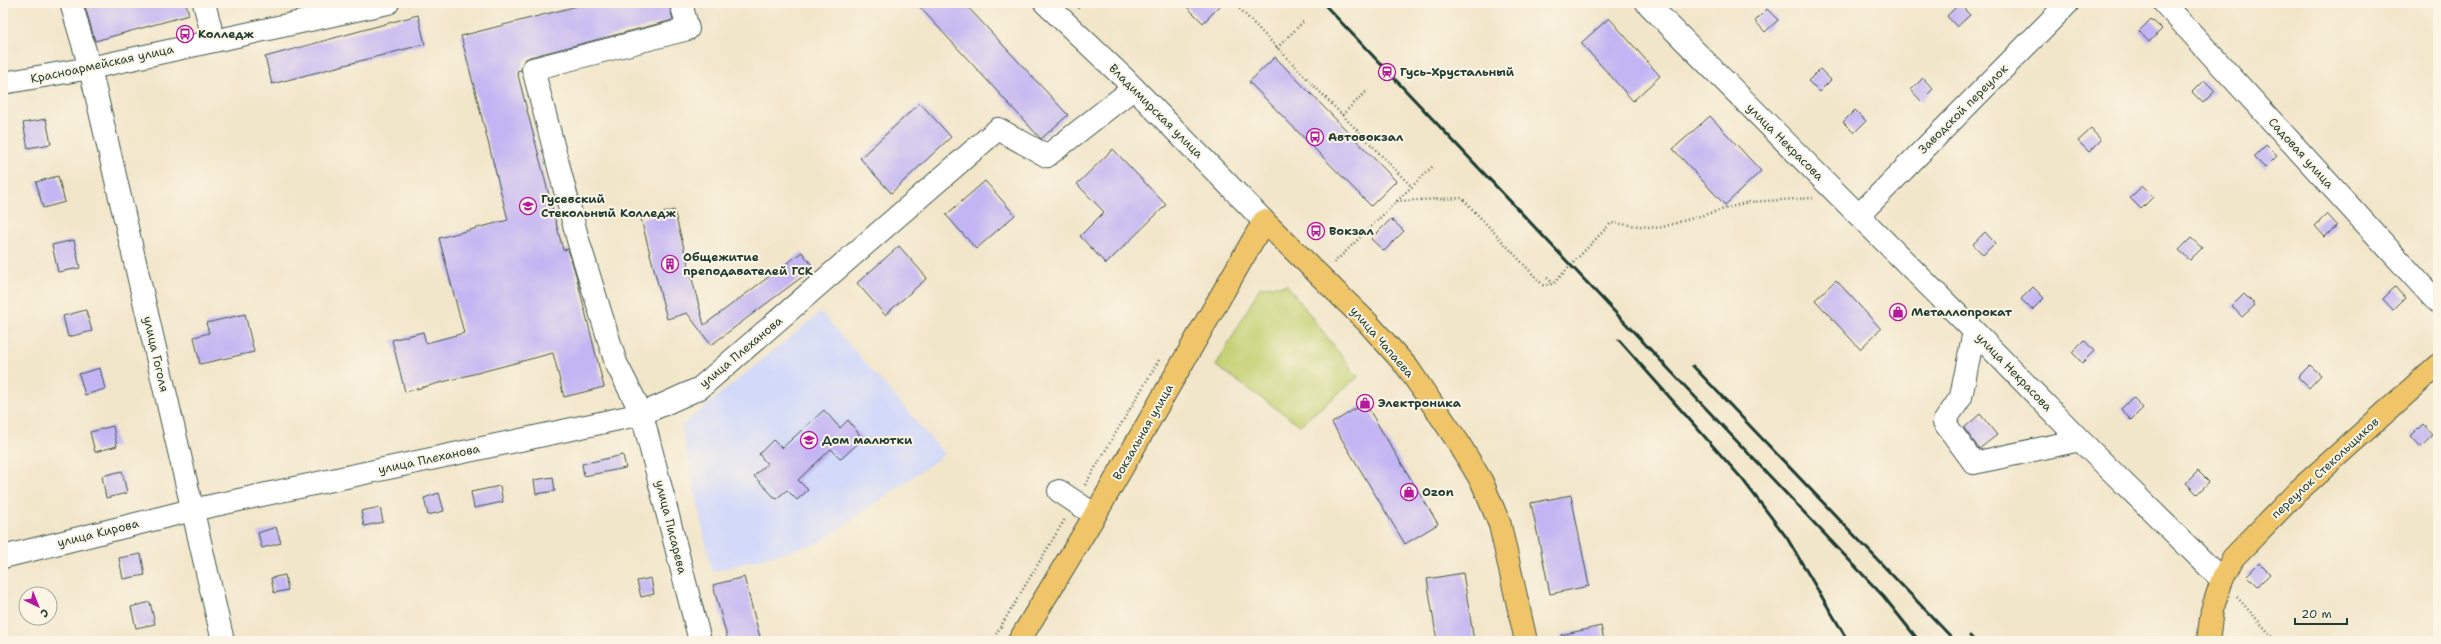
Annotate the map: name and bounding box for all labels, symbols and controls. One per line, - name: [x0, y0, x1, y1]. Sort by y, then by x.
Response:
- bus stop icon: Колледж: [175, 24, 195, 44]
- place label: Колледж: [198, 26, 255, 42]
- street label: Красноармейская улица: [29, 41, 176, 87]
- street label: Владимирская улица: [1105, 60, 1207, 162]
- street label: Заводской переулок: [1915, 60, 2012, 157]
- station icon: Гусь-Хрустальный: [1377, 62, 1397, 82]
- place label: Гусь-Хрустальный: [1400, 64, 1515, 80]
- street label: улица Некрасова: [1743, 100, 1827, 184]
- street label: Садовая улица: [2265, 114, 2337, 192]
- bus stop icon: Автовокзал: [1305, 127, 1325, 147]
- place label: Автовокзал: [1328, 129, 1404, 145]
- place label: Гусевский Стекольный Колледж: [541, 191, 677, 221]
- school or university icon: Гусевский Стекольный Колледж: [518, 196, 538, 216]
- bus stop icon: Вокзал: [1306, 221, 1326, 241]
- place label: Вокзал: [1329, 223, 1375, 239]
- place label: Общежитие преподавателей ГСК: [683, 249, 814, 279]
- building icon: Общежитие преподавателей ГСК: [660, 254, 680, 274]
- shop icon: Металлопрокат: [1888, 302, 1908, 322]
- street label: улица Чапаева: [1347, 303, 1418, 382]
- place label: Металлопрокат: [1911, 304, 2013, 320]
- street label: улица Плеханова: [696, 312, 786, 391]
- street label: улица Гоголя: [139, 314, 173, 394]
- street label: улица Некрасова: [1972, 329, 2056, 415]
- street label: Вокзальная улица: [1109, 381, 1177, 483]
- shop icon: Электроника: [1355, 393, 1375, 413]
- place label: Электроника: [1378, 395, 1462, 411]
- street label: переулок Стекольщиков: [2268, 414, 2382, 522]
- school or university icon: Дом малютки: [799, 430, 819, 450]
- place label: Дом малютки: [822, 432, 913, 448]
- street label: улица Плеханова: [377, 440, 482, 478]
- street label: улица Писарева: [652, 478, 691, 576]
- shop icon: Ozon: [1399, 482, 1419, 502]
- place label: Ozon: [1422, 484, 1454, 500]
- street label: улица Кирова: [56, 515, 141, 551]
- north arrow: [18, 586, 58, 626]
- scale bar: [2295, 600, 2347, 626]
- text: С: [37, 605, 52, 621]
- text: 20 m: [2301, 606, 2332, 622]

